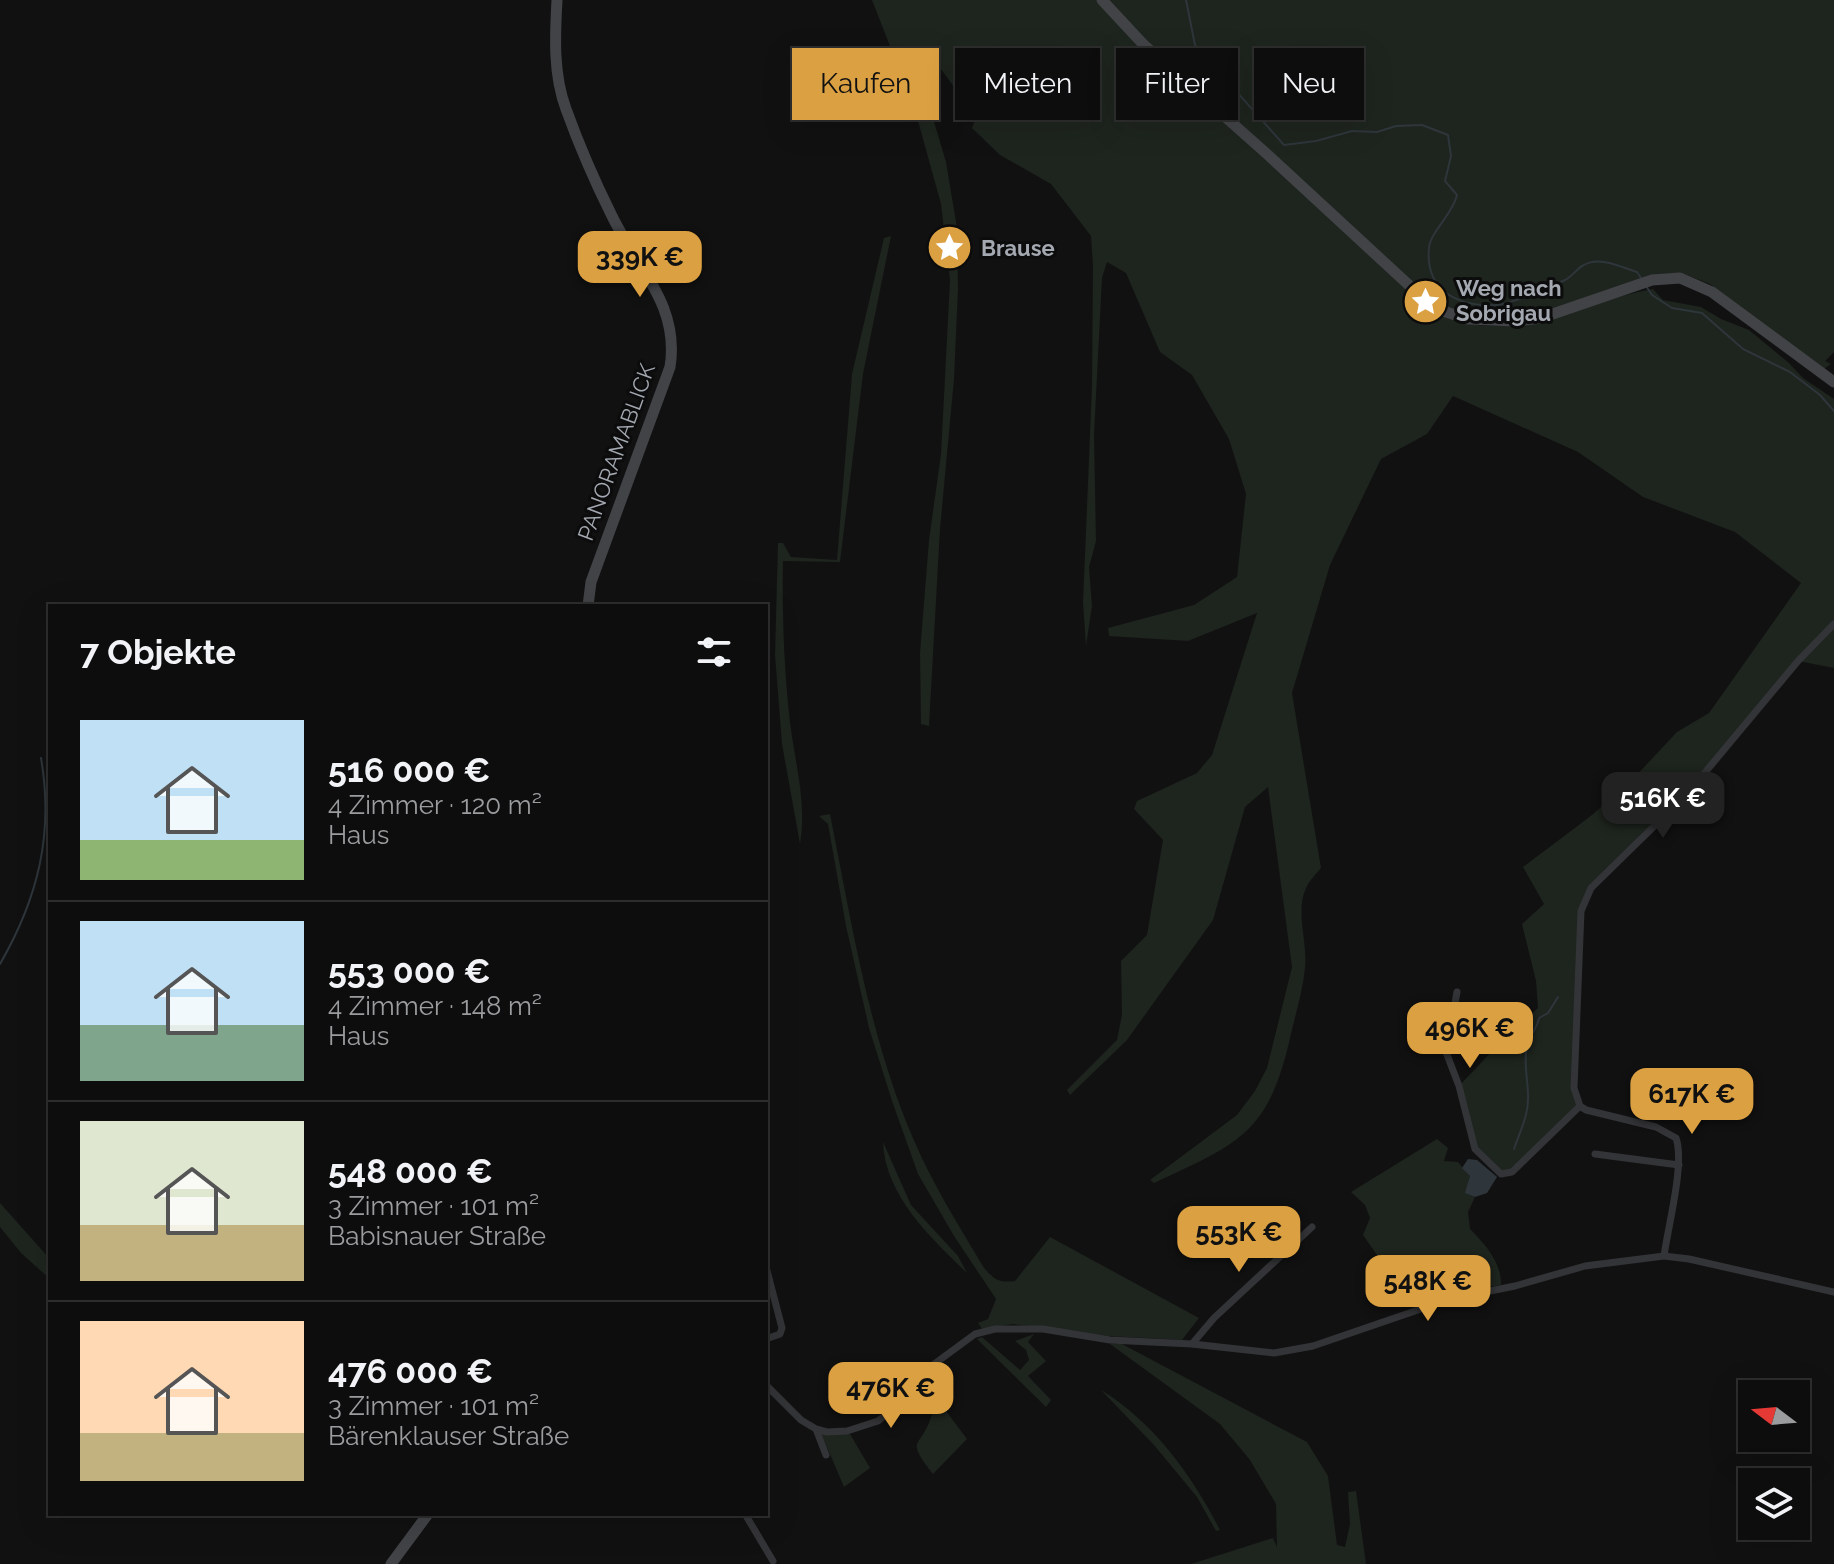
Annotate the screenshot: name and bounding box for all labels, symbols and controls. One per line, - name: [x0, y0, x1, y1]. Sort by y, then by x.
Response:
- chip: Kaufen: [792, 48, 939, 120]
- chip: Mieten: [955, 48, 1100, 120]
- chip: Filter: [1116, 48, 1238, 120]
- chip: Neu: [1254, 48, 1364, 120]
- place icon: Brause: [926, 224, 974, 272]
- pin: 339K €: [575, 231, 705, 299]
- place label: Brause: [981, 235, 1055, 261]
- text: 339K €: [596, 242, 684, 272]
- place label: Weg nach Sobrigau: [1456, 275, 1562, 326]
- place icon: Weg nach Sobrigau: [1401, 277, 1449, 325]
- street label: PANORAMABLICK: [572, 359, 660, 544]
- icon: filters: [692, 630, 736, 674]
- text: 7 Objekte: [80, 632, 236, 672]
- text: 516 000 €: [328, 750, 490, 790]
- icon: home: [144, 752, 240, 848]
- pin: 516K €: [1598, 772, 1728, 840]
- text: 516K €: [1619, 783, 1707, 813]
- text: 4 Zimmer · 120 m²: [328, 790, 542, 820]
- text: Haus: [328, 820, 389, 850]
- text: 553 000 €: [328, 951, 491, 991]
- icon: home: [144, 953, 240, 1049]
- text: 4 Zimmer · 148 m²: [328, 991, 542, 1021]
- pin: 496K €: [1405, 1002, 1535, 1070]
- text: 496K €: [1425, 1013, 1515, 1043]
- text: Haus: [328, 1021, 389, 1051]
- pin: 617K €: [1627, 1068, 1757, 1136]
- text: 617K €: [1648, 1079, 1736, 1109]
- text: 548 000 €: [328, 1151, 493, 1191]
- icon: home: [144, 1153, 240, 1249]
- text: 3 Zimmer · 101 m²: [328, 1191, 539, 1221]
- pin: 553K €: [1174, 1206, 1304, 1274]
- text: 553K €: [1195, 1217, 1283, 1247]
- text: Babisnauer Straße: [328, 1221, 546, 1251]
- pin: 548K €: [1363, 1255, 1493, 1323]
- text: 548K €: [1383, 1266, 1473, 1296]
- text: 476 000 €: [328, 1351, 493, 1391]
- icon: home: [144, 1353, 240, 1449]
- pin: 476K €: [826, 1362, 956, 1430]
- text: 476K €: [846, 1373, 936, 1403]
- north arrow: [1738, 1380, 1810, 1452]
- map controls: [1738, 1380, 1810, 1540]
- text: 3 Zimmer · 101 m²: [328, 1391, 539, 1421]
- text: Bärenklauser Straße: [328, 1421, 569, 1451]
- button: layers: [1738, 1468, 1810, 1540]

